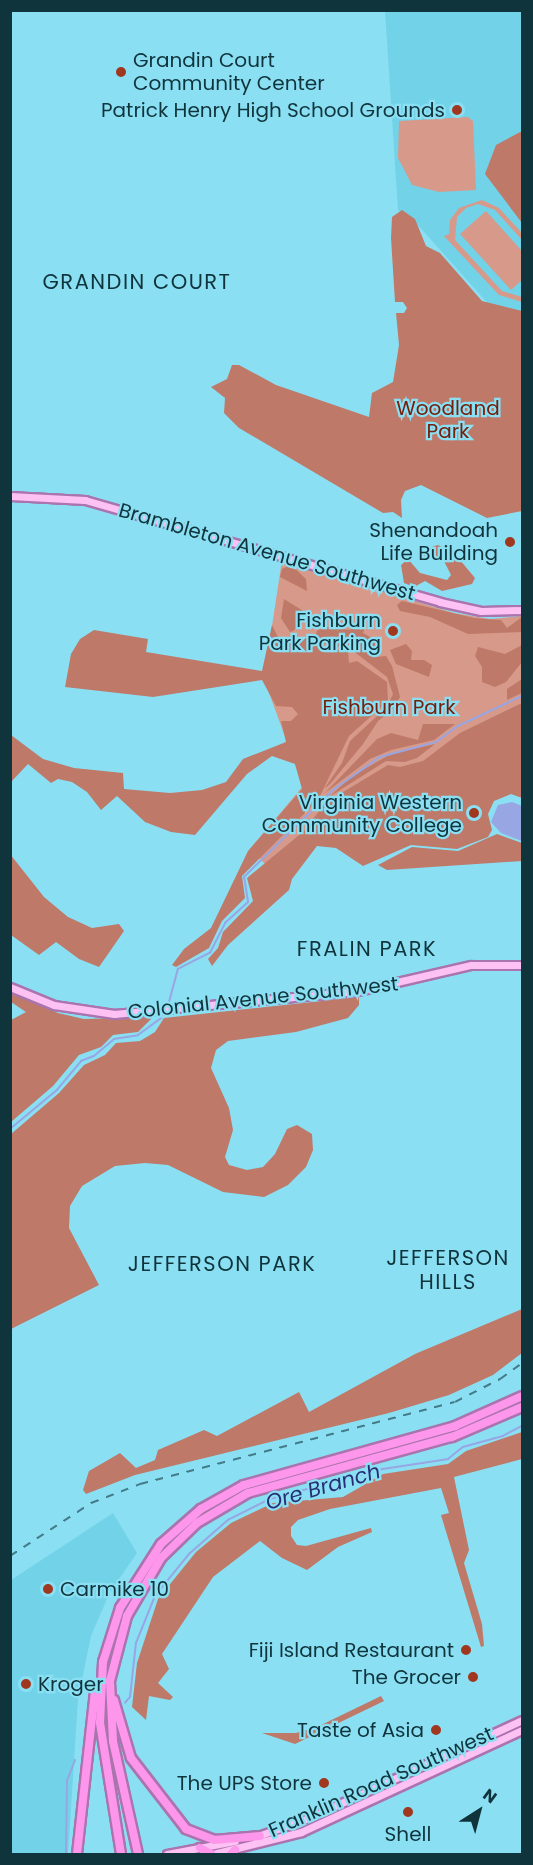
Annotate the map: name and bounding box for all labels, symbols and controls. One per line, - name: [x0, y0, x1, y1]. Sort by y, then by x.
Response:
- place label: Grandin Court Community Center: [133, 48, 325, 95]
- marker: Grandin Court Community Center: [114, 65, 128, 79]
- place label: Patrick Henry High School Grounds: [101, 98, 445, 122]
- marker: Patrick Henry High School Grounds: [450, 103, 464, 117]
- district label: GRANDIN COURT: [43, 269, 231, 295]
- park label: Woodland Park: [396, 396, 500, 443]
- street label: Brambleton Avenue Southwest: [116, 498, 418, 606]
- place label: Shenandoah Life Building: [369, 518, 498, 565]
- marker: Shenandoah Life Building: [503, 535, 517, 549]
- place label: Fishburn Park Parking: [259, 608, 381, 655]
- marker: Fishburn Park Parking: [386, 624, 400, 638]
- park label: Fishburn Park: [322, 695, 456, 719]
- place label: Virginia Western Community College: [262, 790, 462, 837]
- marker: Virginia Western Community College: [467, 806, 481, 820]
- district label: FRALIN PARK: [297, 936, 437, 962]
- street label: Colonial Avenue Southwest: [127, 972, 399, 1024]
- district label: JEFFERSON HILLS: [386, 1245, 510, 1295]
- district label: JEFFERSON PARK: [128, 1251, 316, 1277]
- water label: Ore Branch: [263, 1459, 383, 1515]
- place label: Carmike 10: [60, 1577, 169, 1601]
- marker: Carmike 10: [41, 1582, 55, 1596]
- place label: Fiji Island Restaurant: [249, 1638, 454, 1662]
- marker: Fiji Island Restaurant: [459, 1643, 473, 1657]
- place label: The Grocer: [352, 1665, 461, 1689]
- marker: The Grocer: [466, 1670, 480, 1684]
- place label: Kroger: [38, 1672, 104, 1696]
- marker: Kroger: [19, 1677, 33, 1691]
- place label: Taste of Asia: [297, 1718, 424, 1742]
- street label: Franklin Road Southwest: [265, 1722, 497, 1842]
- marker: Taste of Asia: [429, 1723, 443, 1737]
- place label: The UPS Store: [177, 1771, 312, 1795]
- marker: The UPS Store: [317, 1776, 331, 1790]
- north arrow: [449, 1781, 509, 1841]
- text: N: [478, 1783, 502, 1809]
- marker: Shell: [401, 1805, 415, 1819]
- place label: Shell: [385, 1822, 431, 1846]

